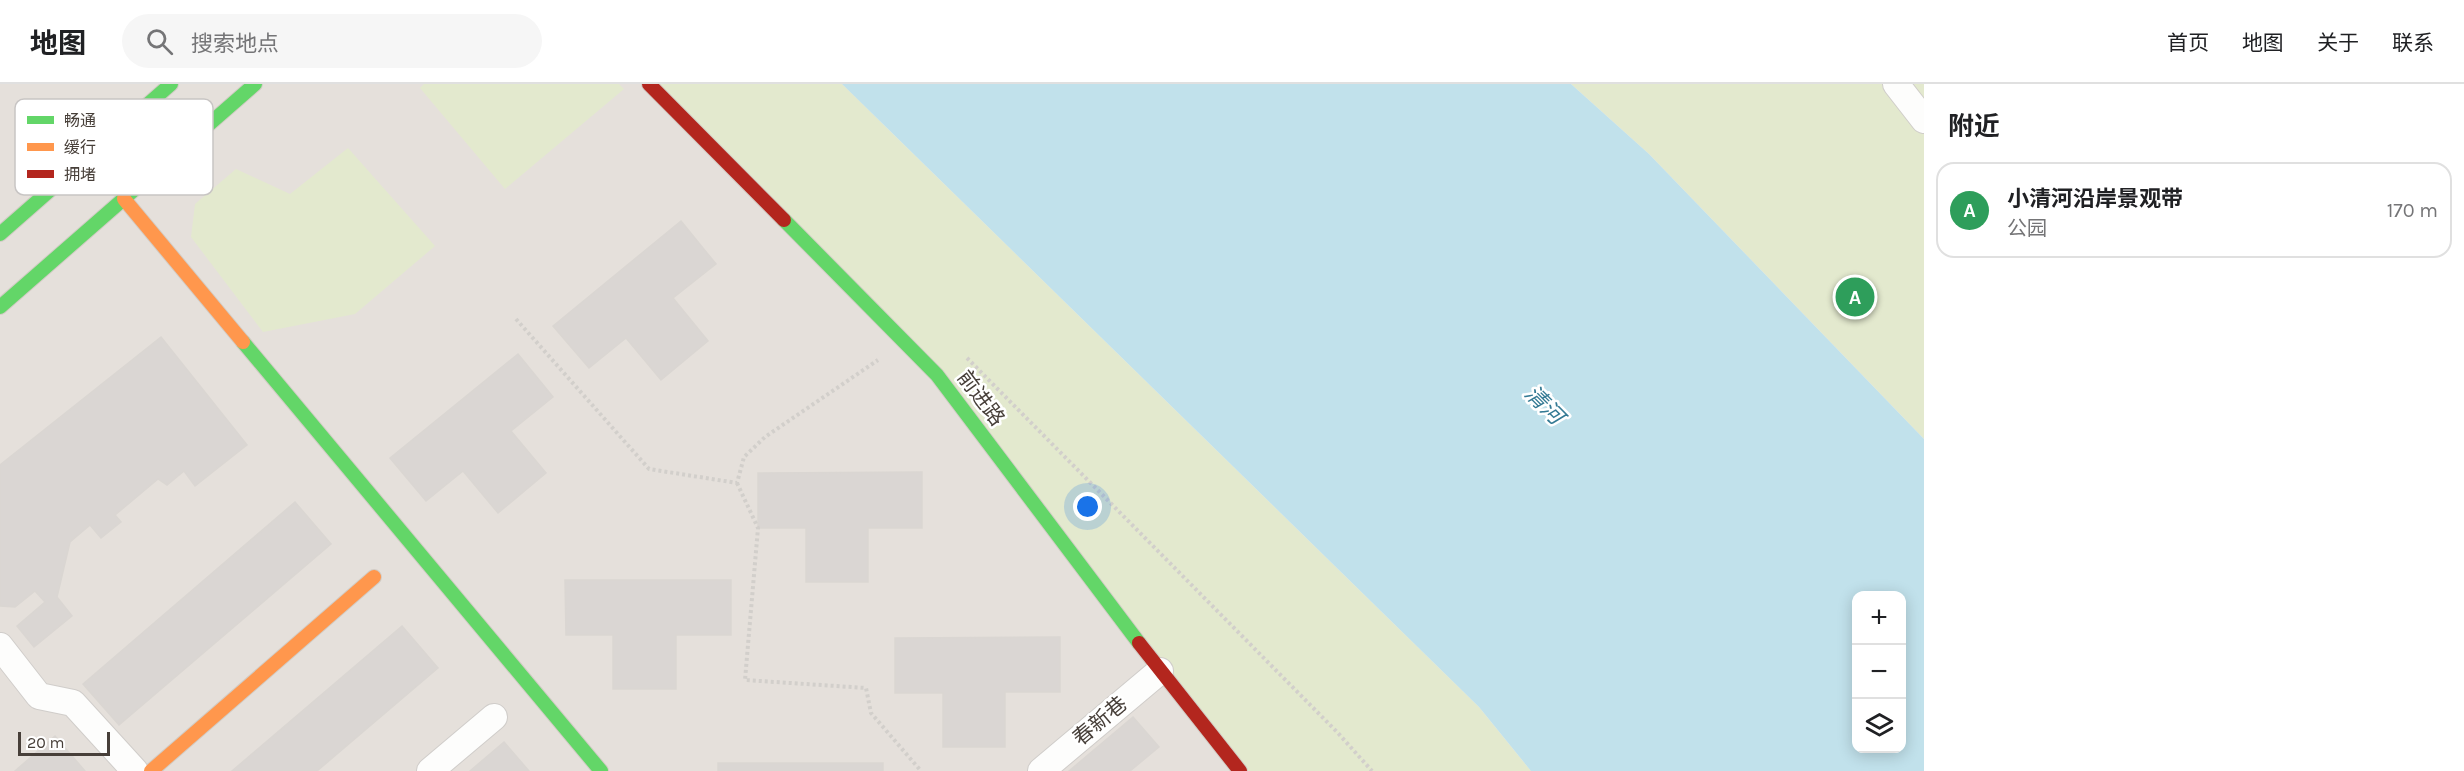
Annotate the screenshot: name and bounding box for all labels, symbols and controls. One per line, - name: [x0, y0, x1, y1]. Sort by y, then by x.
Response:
- search box: [122, 14, 542, 68]
- icon: search: [143, 25, 176, 58]
- text: 地图: [30, 27, 86, 60]
- text: 搜索地点: [191, 31, 279, 57]
- text: 首页: [2167, 31, 2209, 55]
- text: 地图: [2242, 31, 2284, 55]
- text: 关于: [2317, 31, 2359, 55]
- text: 联系: [2392, 31, 2434, 55]
- legend: [15, 99, 213, 195]
- text: 畅通: [64, 111, 96, 130]
- text: 附近: [1948, 111, 2000, 142]
- text: 缓行: [64, 138, 96, 157]
- text: 拥堵: [64, 165, 96, 184]
- text: 小清河沿岸景观带: [2007, 186, 2183, 212]
- text: A: [1963, 199, 1976, 222]
- text: 170 m: [2387, 199, 2438, 222]
- text: 公园: [2007, 217, 2047, 240]
- pin: A: [1836, 274, 1874, 320]
- street label: 前进路: [952, 366, 1010, 430]
- water label: 清河: [1519, 380, 1572, 433]
- your location: [1073, 492, 1102, 521]
- map controls: [1852, 591, 1906, 753]
- button: +: [1852, 591, 1906, 645]
- button: −: [1852, 645, 1906, 699]
- street label: 春新巷: [1068, 692, 1132, 750]
- button: layers: [1852, 699, 1906, 753]
- scale bar: [18, 729, 110, 756]
- text: 20 m: [27, 733, 65, 752]

